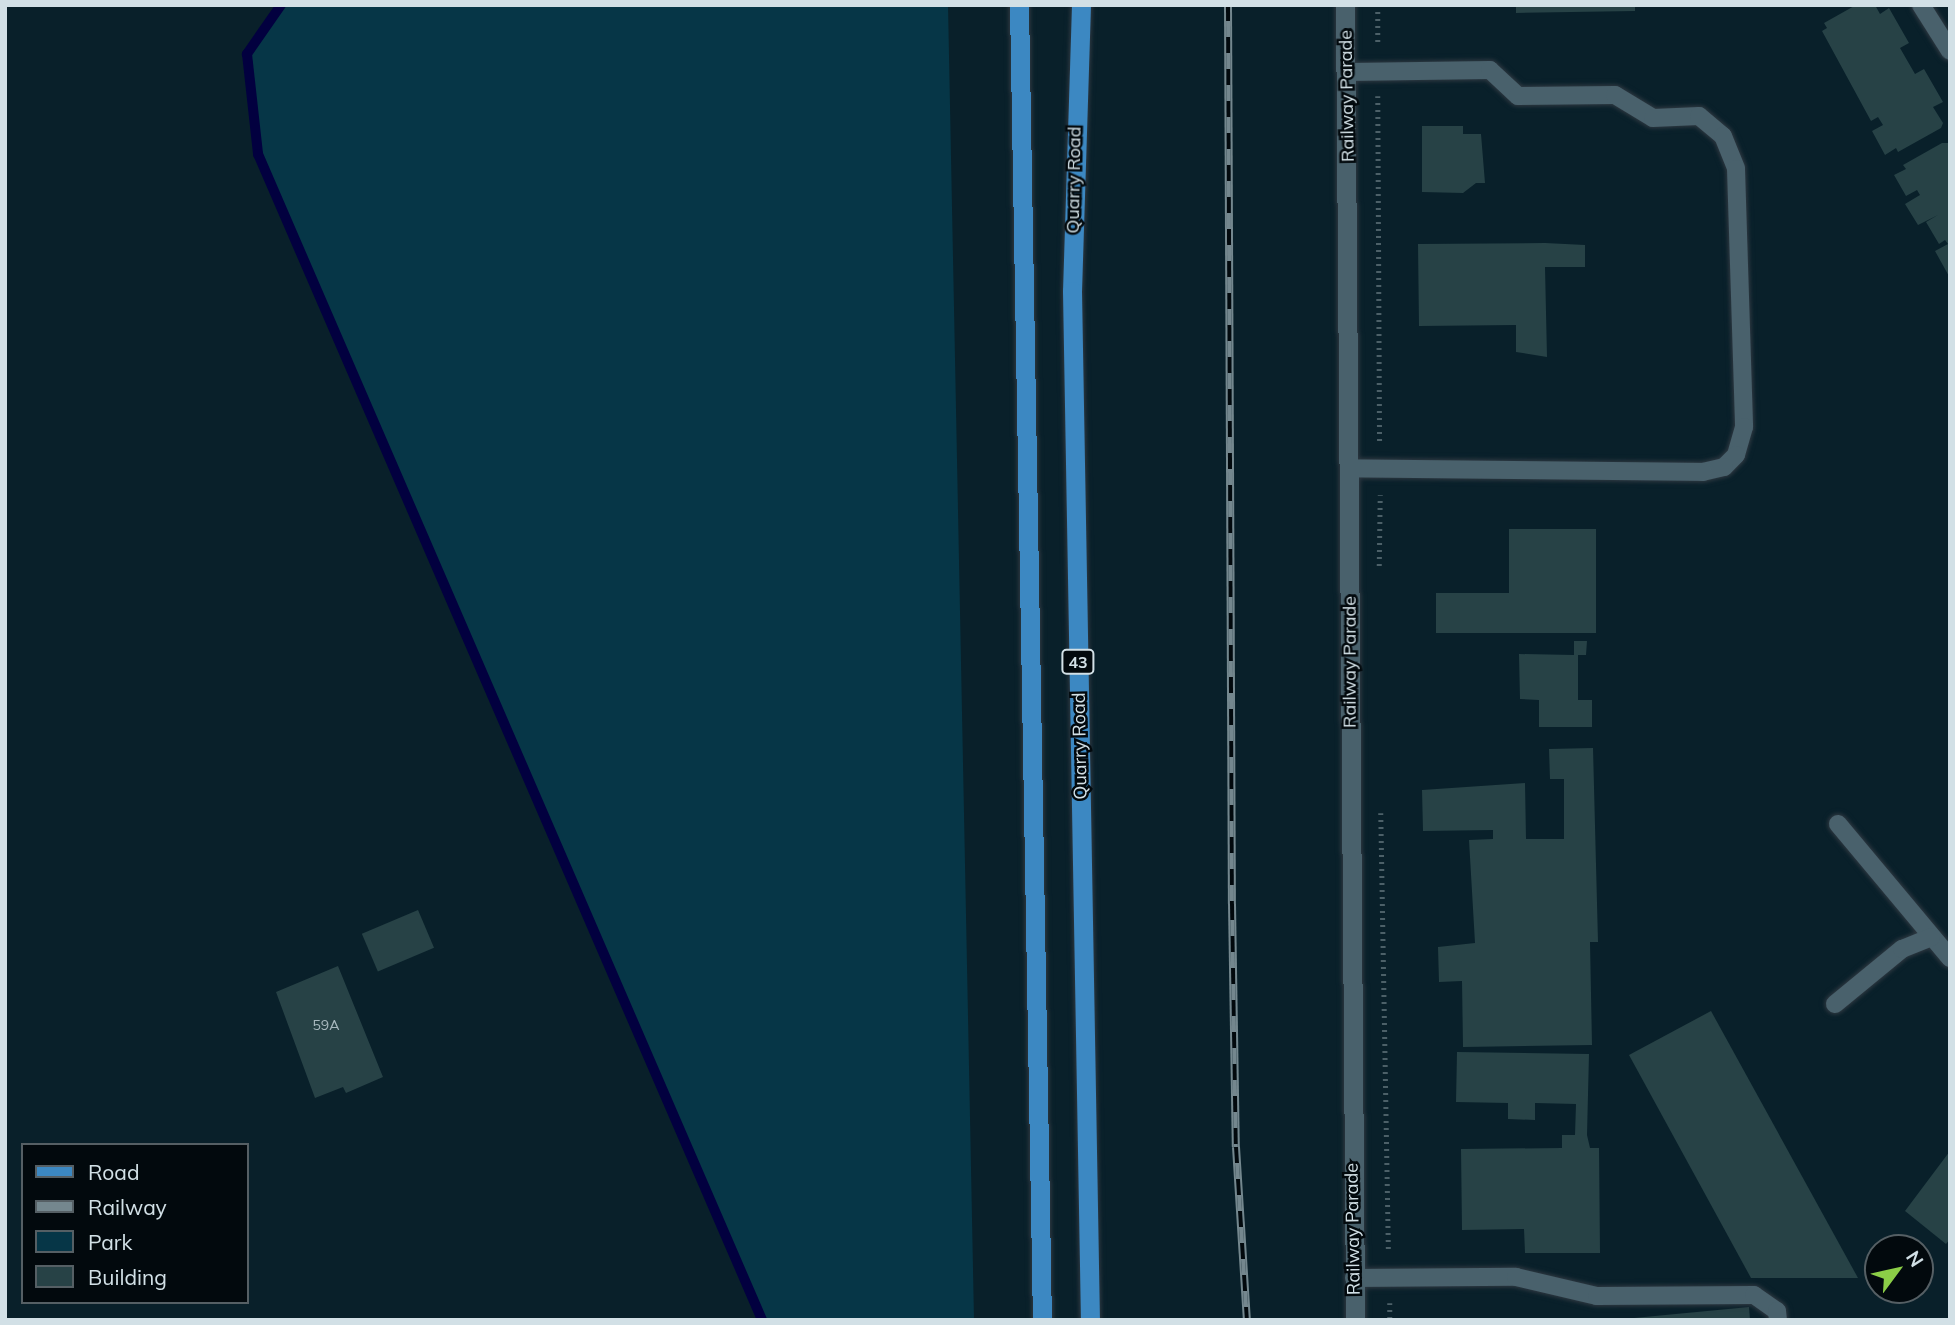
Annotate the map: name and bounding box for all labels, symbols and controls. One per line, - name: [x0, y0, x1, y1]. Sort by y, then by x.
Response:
- street label: Railway Parade: [1335, 30, 1359, 162]
- street label: Quarry Road: [1062, 126, 1086, 234]
- street label: Railway Parade: [1339, 596, 1361, 728]
- road number: 43: [1060, 650, 1096, 674]
- street label: Quarry Road: [1068, 692, 1092, 800]
- house number: 59A: [312, 1017, 340, 1033]
- legend: [21, 1143, 248, 1304]
- text: Road: [88, 1159, 139, 1185]
- street label: Railway Parade: [1341, 1163, 1365, 1295]
- text: Railway: [88, 1194, 167, 1220]
- text: Park: [88, 1229, 132, 1255]
- north arrow: [1864, 1234, 1934, 1304]
- text: N: [1901, 1246, 1929, 1271]
- text: Building: [88, 1264, 167, 1290]

